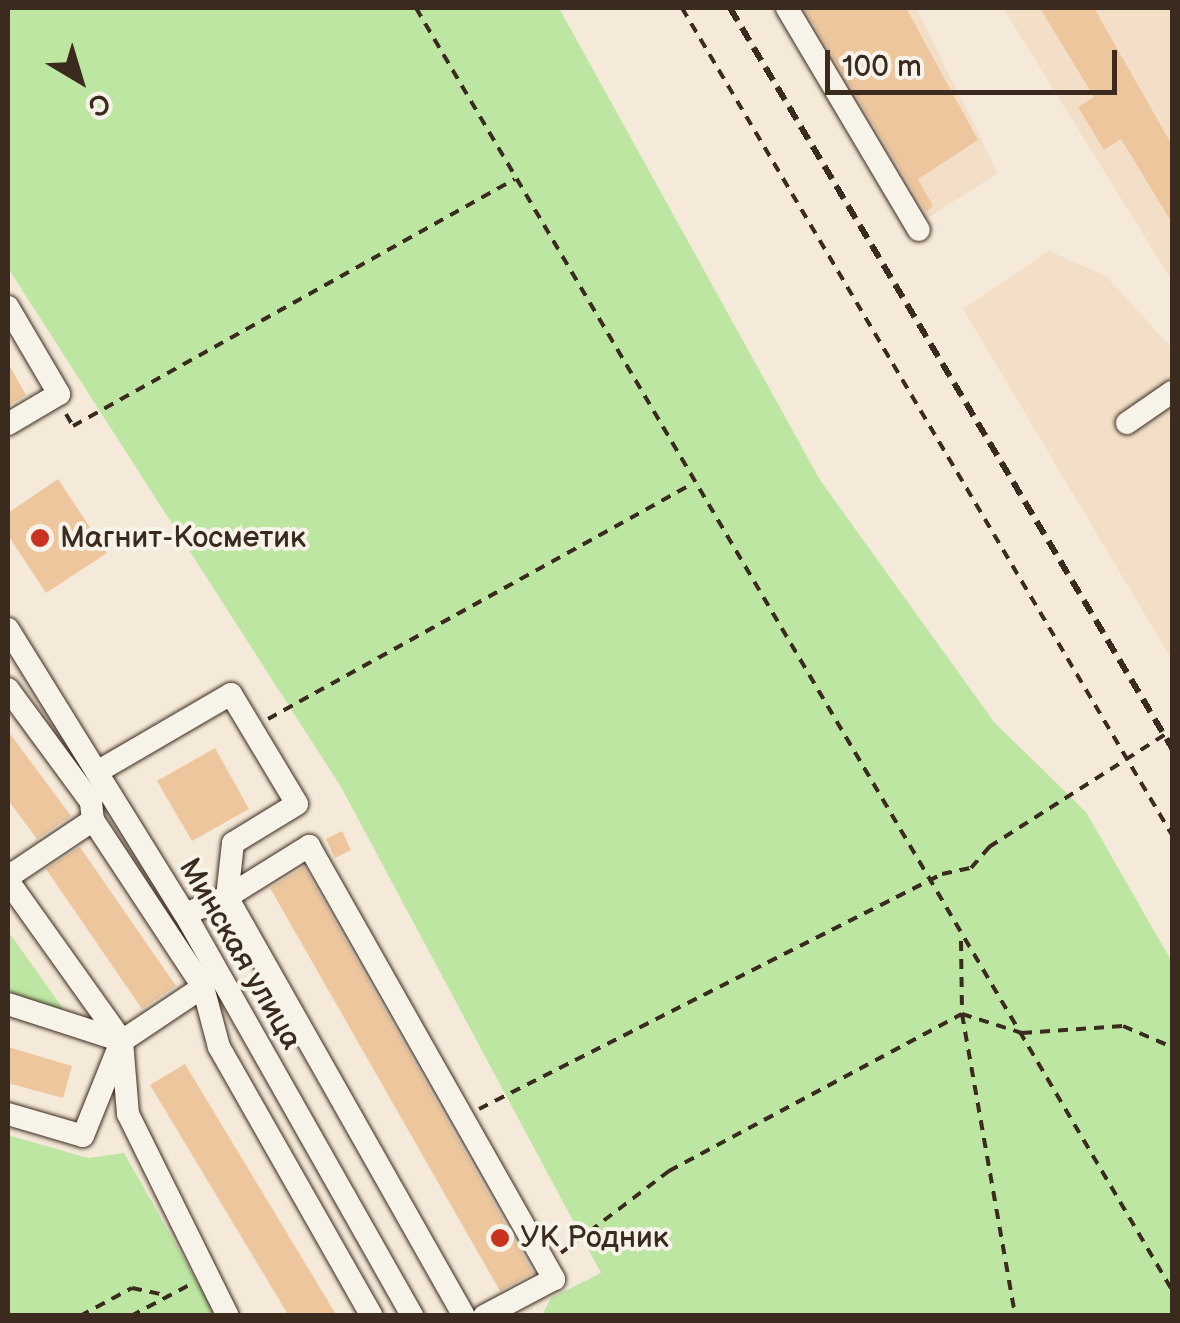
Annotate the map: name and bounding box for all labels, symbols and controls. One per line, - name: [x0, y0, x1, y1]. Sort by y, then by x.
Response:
- north arrow: [30, 30, 130, 130]
- scale bar: [830, 30, 1122, 92]
- text: 100 m: [842, 49, 922, 85]
- text: С: [81, 85, 117, 123]
- place label: Магнит-Косметик: [60, 520, 306, 556]
- marker: Магнит-Косметик: [29, 527, 51, 549]
- street label: Минская улица: [171, 852, 309, 1056]
- place label: УК Родник: [520, 1220, 669, 1256]
- marker: УК Родник: [489, 1227, 511, 1249]

